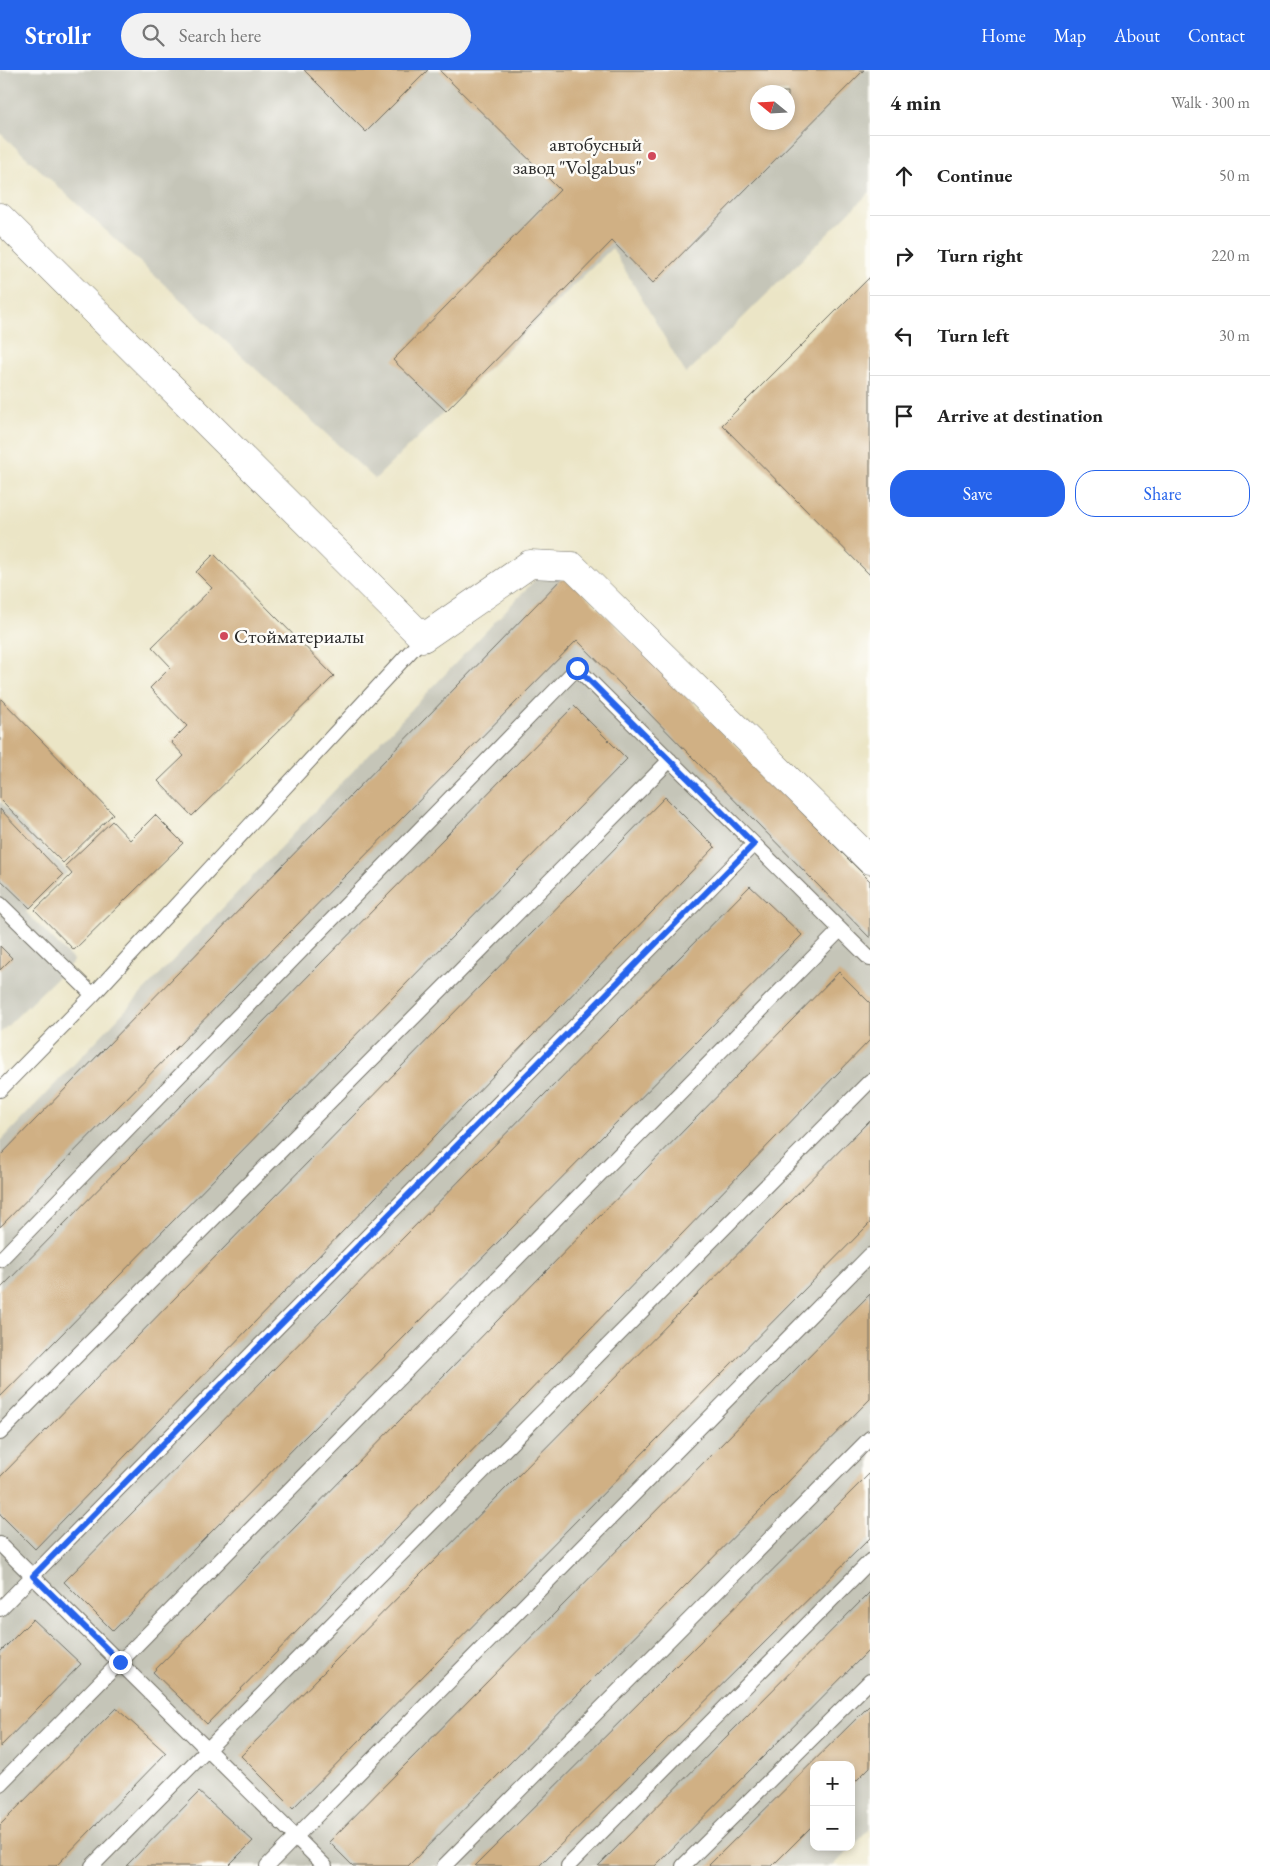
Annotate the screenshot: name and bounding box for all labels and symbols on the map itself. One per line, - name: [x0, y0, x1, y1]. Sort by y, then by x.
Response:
- north arrow: [750, 85, 795, 130]
- place label: автобусный завод "Volgabus": [512, 131, 642, 180]
- marker: автобусный завод "Volgabus": [646, 150, 658, 162]
- place label: Стойматериалы: [234, 623, 364, 649]
- marker: Стойматериалы: [218, 630, 230, 642]
- route start: [566, 657, 589, 680]
- route end: [109, 1651, 132, 1674]

